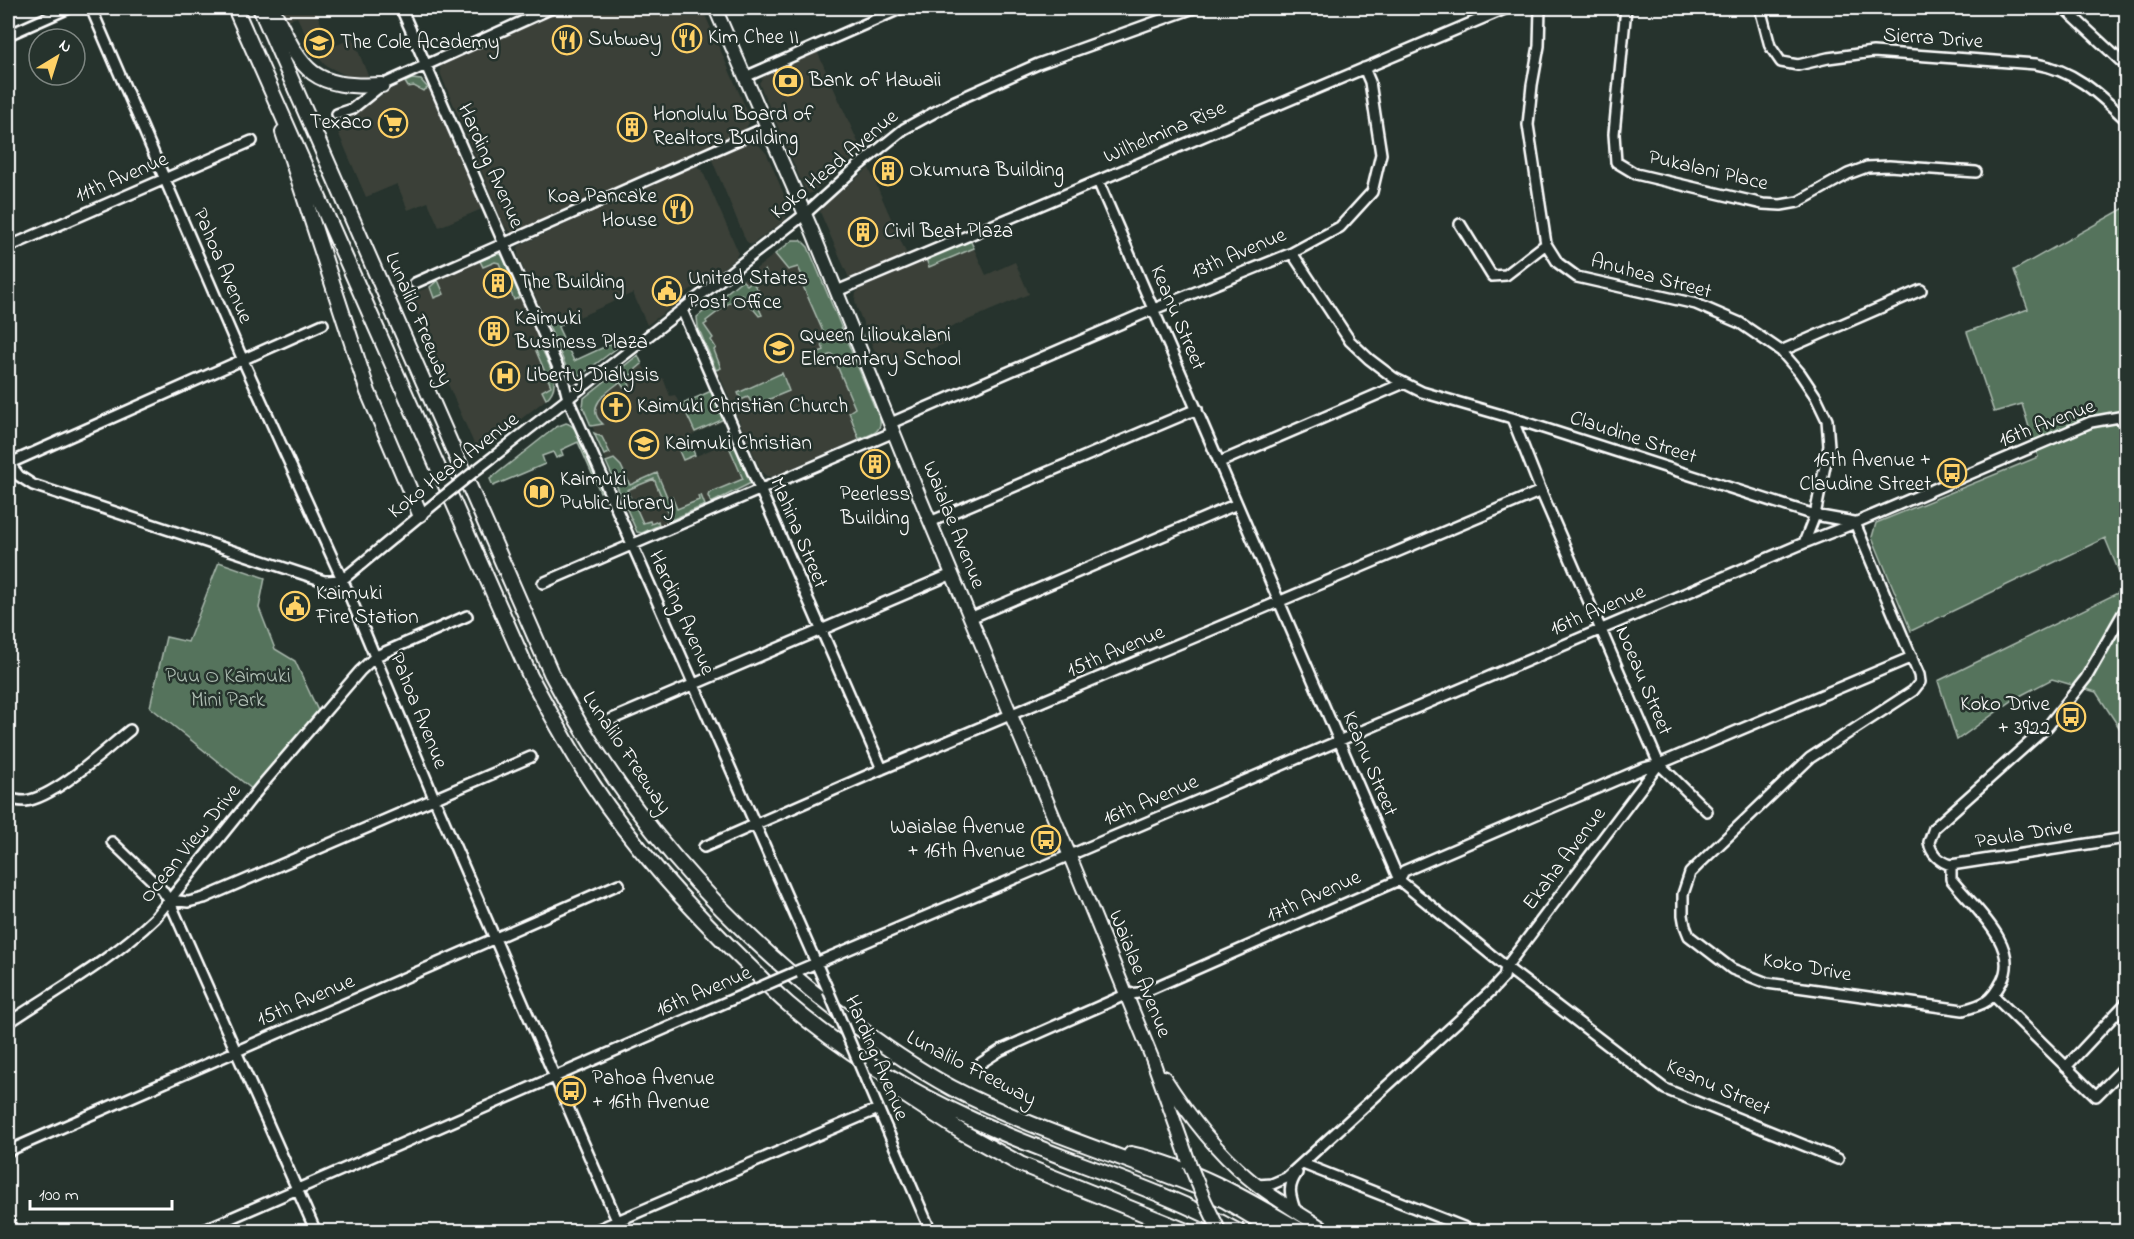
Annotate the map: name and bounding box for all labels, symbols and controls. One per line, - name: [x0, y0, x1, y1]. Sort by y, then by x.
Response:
- street label: Sierra Drive: [1882, 21, 1985, 57]
- restaurant icon: Kim Chee II: [671, 22, 703, 54]
- place label: Kim Chee II: [708, 23, 799, 53]
- restaurant icon: Subway: [551, 24, 583, 56]
- place label: Subway: [588, 25, 661, 57]
- north arrow: [27, 27, 87, 87]
- school or university icon: The Cole Academy: [303, 27, 335, 59]
- place label: The Cole Academy: [340, 28, 499, 60]
- text: N: [53, 34, 77, 60]
- bank icon: Bank of Hawaii: [772, 65, 804, 97]
- place label: Bank of Hawaii: [808, 66, 941, 96]
- street label: Wilhelmina Rise: [1099, 94, 1231, 172]
- street label: Harding Avenue: [447, 99, 531, 234]
- place label: Honolulu Board of Realtors Building: [653, 100, 814, 156]
- street label: Koko Head Avenue: [765, 102, 906, 227]
- supermarket icon: Texaco: [377, 107, 409, 139]
- place label: Texaco: [310, 108, 372, 138]
- building icon: Honolulu Board of Realtors Building: [616, 111, 648, 143]
- street label: Pukalani Place: [1645, 143, 1771, 199]
- street label: 11th Avenue: [71, 145, 174, 211]
- building icon: Okumura Building: [872, 155, 904, 187]
- place label: Okumura Building: [909, 156, 1064, 188]
- place label: Koa Pancake House: [547, 182, 658, 236]
- restaurant icon: Koa Pancake House: [662, 193, 694, 225]
- street label: Pahoa Avenue: [184, 204, 260, 329]
- building icon: Civil Beat Plaza: [847, 216, 879, 248]
- place label: Civil Beat Plaza: [884, 217, 1013, 247]
- street label: 13th Avenue: [1187, 220, 1292, 287]
- street label: Anuhea Street: [1587, 246, 1715, 308]
- street label: Lunalilo Freeway: [375, 248, 460, 391]
- street label: Keanu Street: [1141, 261, 1213, 375]
- place label: United States Post Office: [688, 264, 808, 318]
- building icon: The Building: [482, 267, 514, 299]
- place label: The Building: [519, 268, 624, 300]
- public building icon: United States Post Office: [651, 275, 683, 307]
- place label: Kaimuki Business Plaza: [514, 304, 648, 358]
- building icon: Kaimuki Business Plaza: [478, 315, 510, 347]
- place label: Queen Lilioukalani Elementary School: [800, 321, 961, 377]
- school or university icon: Queen Lilioukalani Elementary School: [763, 332, 795, 364]
- hospital icon: Liberty Dialysis: [489, 360, 521, 392]
- place label: Liberty Dialysis: [526, 361, 659, 393]
- church icon: Kaimuki Christian Church: [600, 391, 632, 423]
- place label: Kaimuki Christian Church: [637, 392, 848, 422]
- street label: 16th Avenue: [1994, 392, 2100, 456]
- street label: Claudine Street: [1566, 403, 1700, 473]
- street label: Koko Head Avenue: [382, 405, 526, 527]
- school or university icon: Kaimuki Christian: [628, 428, 660, 460]
- place label: Kaimuki Christian: [665, 429, 812, 459]
- place label: 16th Avenue + Claudine Street: [1799, 446, 1931, 500]
- building icon: Peerless Building: [859, 448, 891, 480]
- street label: Waialae Avenue: [914, 457, 992, 594]
- bus stop icon: 16th Avenue + Claudine Street: [1936, 457, 1968, 489]
- place label: Kaimuki Public Library: [560, 465, 674, 521]
- street label: Mahina Street: [761, 473, 835, 593]
- library icon: Kaimuki Public Library: [523, 476, 555, 508]
- place label: Peerless Building: [840, 480, 910, 536]
- street label: Harding Avenue: [638, 546, 722, 681]
- street label: 16th Avenue: [1546, 577, 1651, 645]
- place label: Kaimuki Fire Station: [315, 579, 419, 633]
- public building icon: Kaimuki Fire Station: [279, 590, 311, 622]
- street label: 15th Avenue: [1062, 618, 1170, 686]
- street label: Noeau Street: [1607, 622, 1679, 740]
- street label: Pahoa Avenue: [381, 649, 455, 774]
- park label: Puu O Kaimuki Mini Park: [165, 662, 291, 716]
- street label: Lunalilo Freeway: [572, 686, 678, 822]
- place label: Koko Drive + 3922: [1960, 690, 2051, 744]
- bus stop icon: Koko Drive + 3922: [2055, 701, 2087, 733]
- street label: Keanu Street: [1333, 707, 1405, 821]
- street label: 16th Avenue: [1099, 767, 1204, 835]
- street label: Ocean View Drive: [133, 777, 249, 910]
- street label: Ekaha Avenue: [1516, 801, 1614, 917]
- street label: Paula Drive: [1973, 812, 2075, 857]
- place label: Waialae Avenue + 16th Avenue: [890, 813, 1026, 867]
- bus stop icon: Waialae Avenue + 16th Avenue: [1030, 824, 1062, 856]
- street label: 17th Avenue: [1262, 863, 1366, 931]
- street label: Waialae Avenue: [1100, 906, 1178, 1043]
- street label: Koko Drive: [1760, 945, 1854, 991]
- street label: 16th Avenue: [652, 958, 757, 1026]
- street label: 15th Avenue: [252, 967, 360, 1035]
- street label: Harding Avenue: [834, 991, 916, 1127]
- street label: Lunalilo Freeway: [900, 1023, 1041, 1116]
- street label: Keanu Street: [1661, 1052, 1775, 1124]
- place label: Pahoa Avenue + 16th Avenue: [592, 1064, 715, 1118]
- bus stop icon: Pahoa Avenue + 16th Avenue: [555, 1075, 587, 1107]
- scale bar: [30, 1173, 172, 1211]
- text: 100 m: [39, 1183, 79, 1209]

